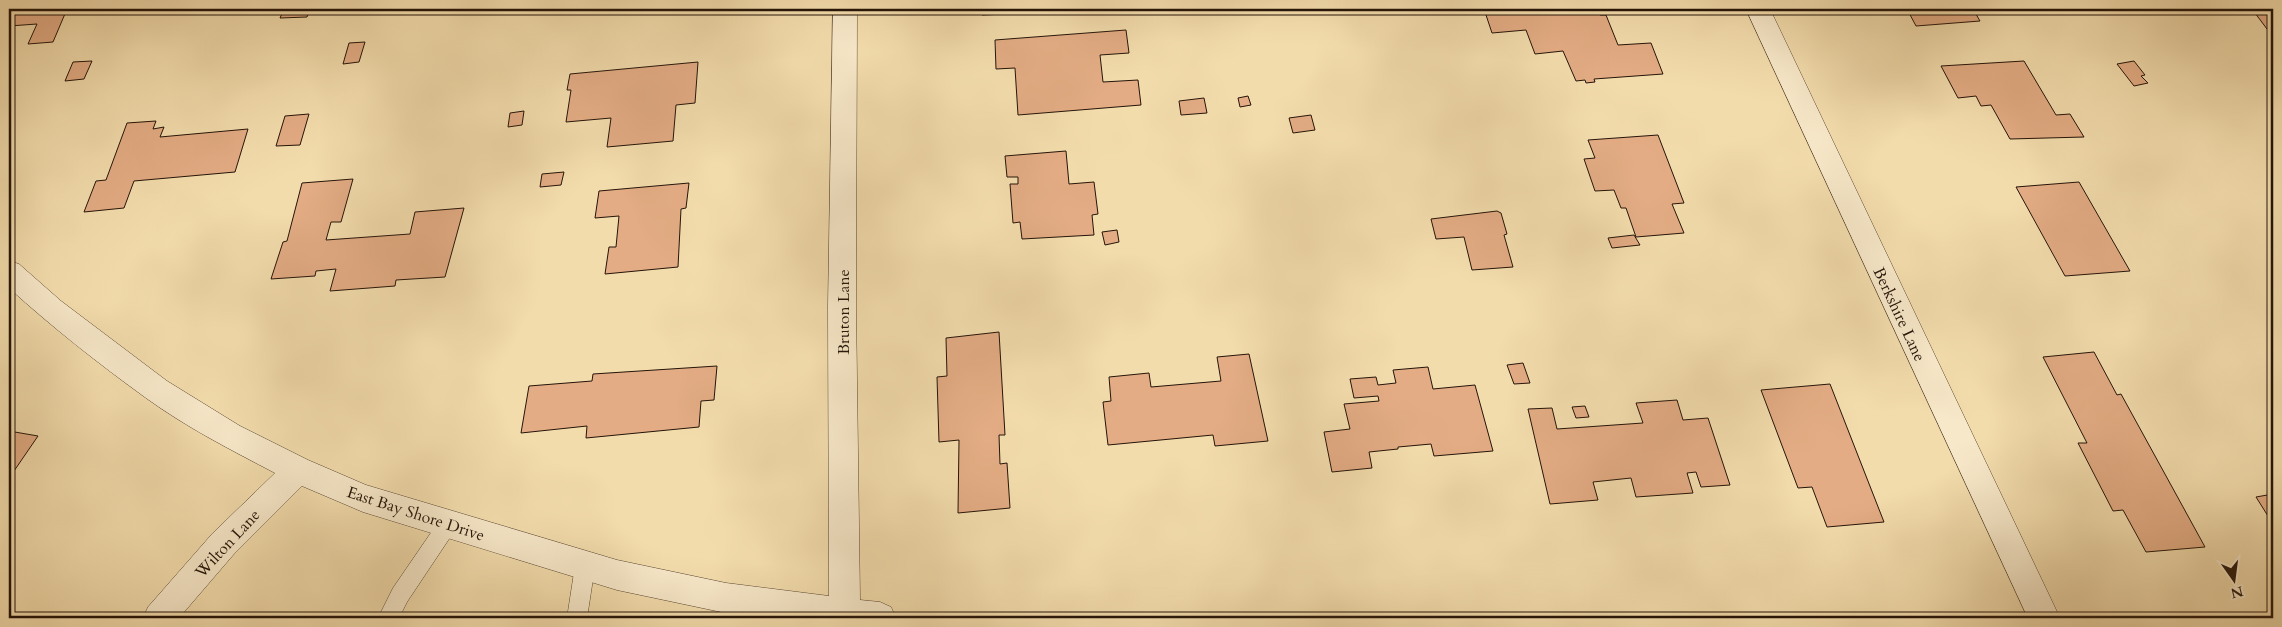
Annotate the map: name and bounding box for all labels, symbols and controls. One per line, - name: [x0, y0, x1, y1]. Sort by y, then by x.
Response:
- street label: Berkshire Lane: [1868, 264, 1931, 365]
- street label: Bruton Lane: [833, 269, 855, 355]
- street label: East Bay Shore Drive: [344, 481, 487, 547]
- street label: Wilton Lane: [190, 505, 265, 583]
- north arrow: [2210, 554, 2260, 604]
- text: N: [2229, 581, 2245, 603]

